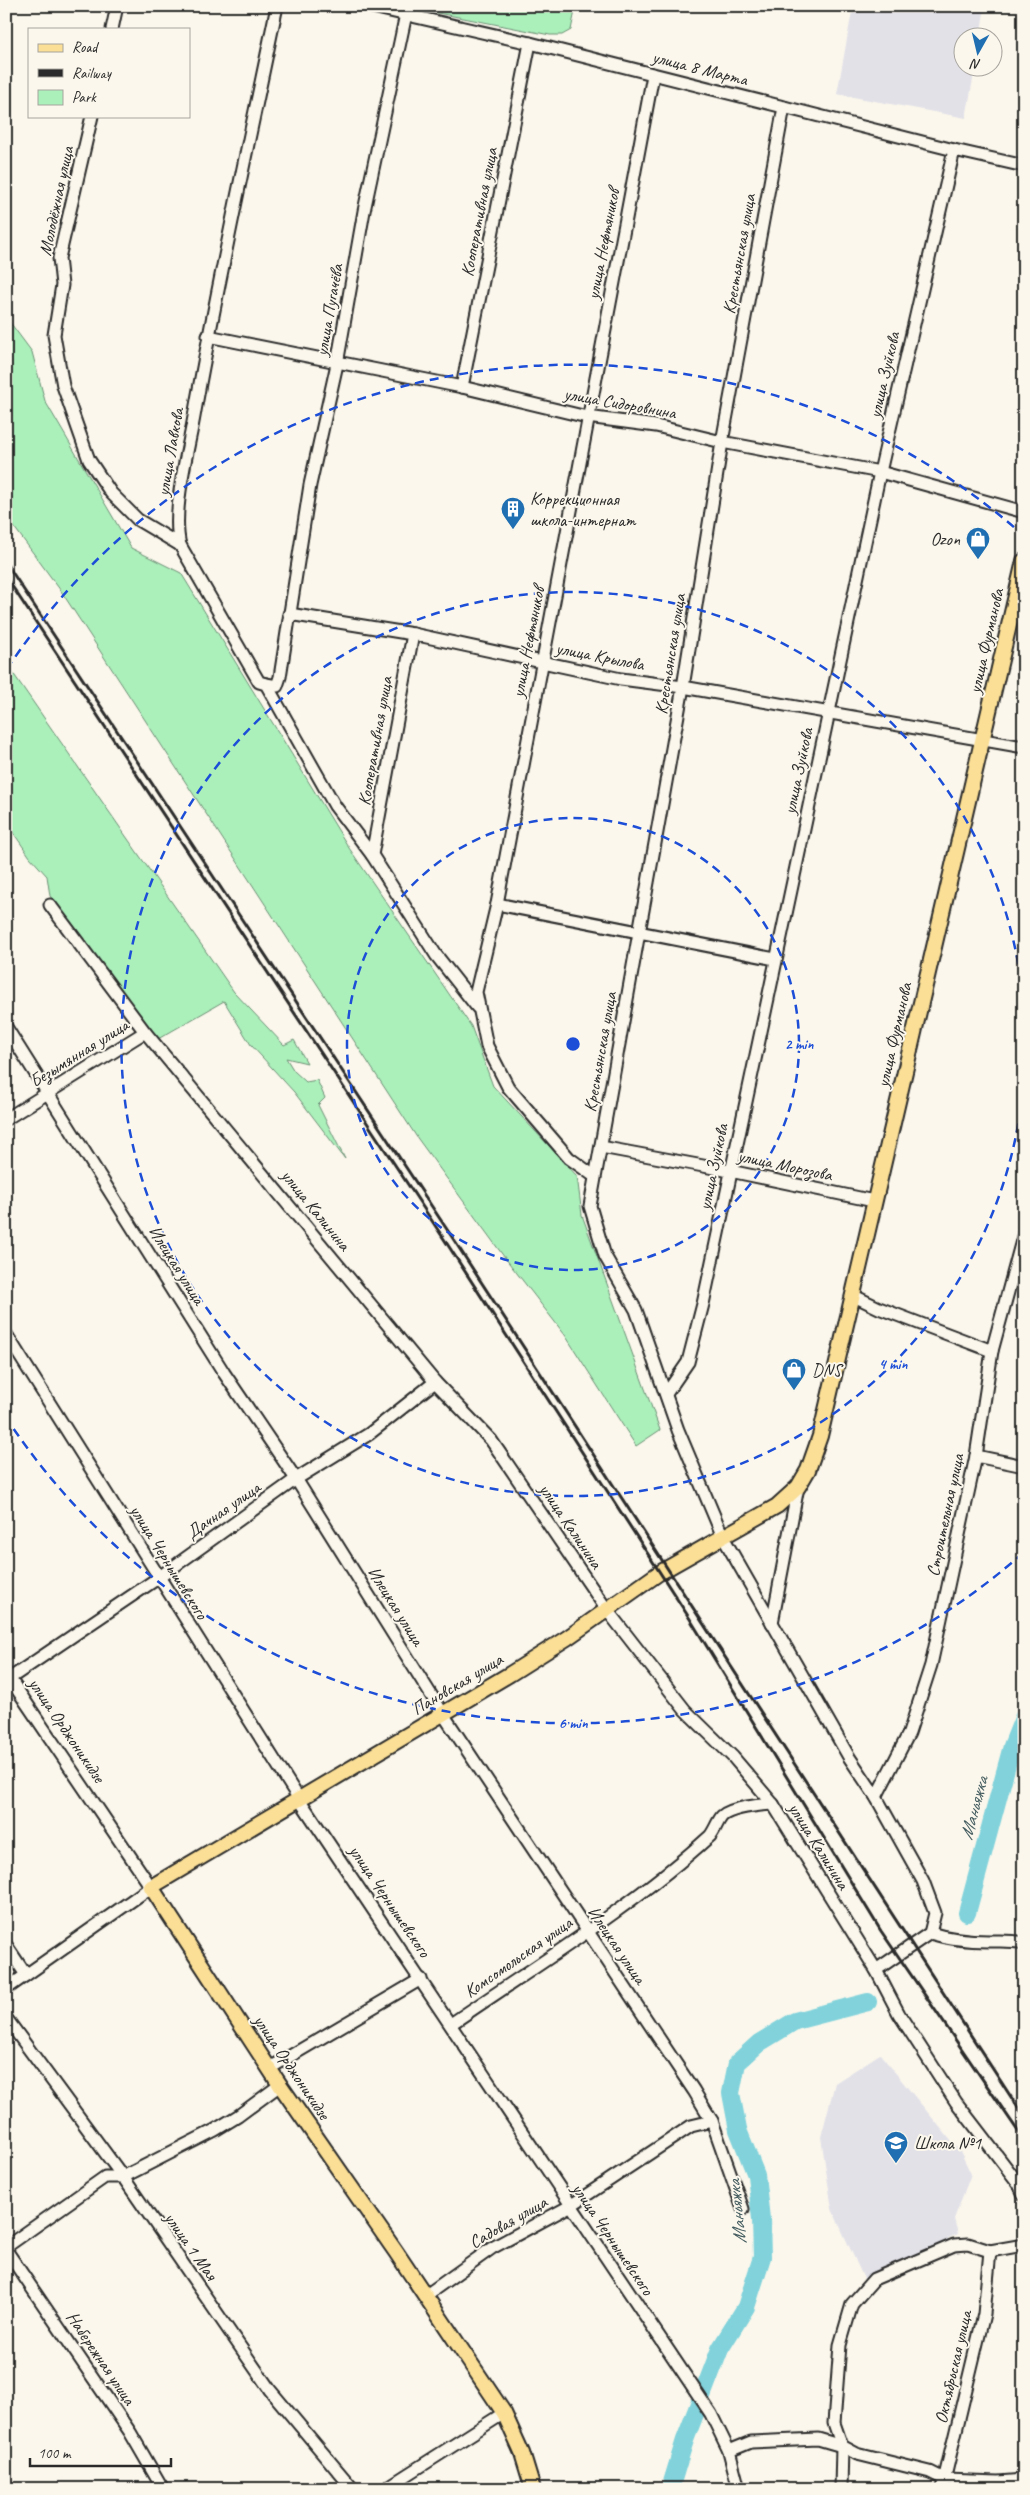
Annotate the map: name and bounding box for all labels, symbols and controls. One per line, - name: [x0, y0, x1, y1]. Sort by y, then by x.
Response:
- legend: [28, 28, 190, 118]
- north arrow: [952, 28, 1002, 78]
- text: Road: [72, 38, 99, 57]
- street label: улица 8 Марта: [649, 45, 752, 91]
- text: N: [968, 55, 982, 73]
- text: Railway: [72, 64, 113, 83]
- text: Park: [72, 88, 97, 107]
- street label: Молодёжная улица: [34, 143, 79, 258]
- street label: Кооперативная улица: [456, 145, 502, 278]
- street label: улица Нефтяников: [581, 182, 625, 302]
- street label: Крестьянская улица: [718, 191, 761, 316]
- street label: улица Пугачёва: [310, 261, 348, 359]
- street label: улица Зуйкова: [863, 328, 905, 421]
- street label: улица Сидоровнина: [561, 382, 679, 424]
- street label: улица Лавкова: [151, 405, 189, 499]
- place label: Коррекционная школа-интернат: [530, 488, 637, 531]
- building icon: Коррекционная школа-интернат: [500, 496, 526, 530]
- shop icon: Ozon: [965, 526, 991, 560]
- place label: Ozon: [930, 528, 961, 550]
- street label: улица Нефтяников: [506, 580, 550, 700]
- street label: улица Фурманова: [963, 585, 1009, 696]
- street label: Крестьянская улица: [650, 591, 691, 716]
- street label: улица Крылова: [553, 637, 648, 676]
- street label: Кооперативная улица: [353, 674, 397, 807]
- street label: улица Зуйкова: [778, 724, 818, 817]
- street label: улица Фурманова: [871, 979, 917, 1090]
- street label: Крестьянская улица: [579, 989, 622, 1114]
- street label: Безымянная улица: [26, 1013, 134, 1093]
- centre of rings: [564, 1035, 582, 1053]
- text: 2 min: [785, 1035, 814, 1054]
- street label: улица Зуйкова: [693, 1120, 733, 1213]
- street label: улица Морозова: [735, 1144, 835, 1187]
- street label: улица Калинина: [276, 1164, 356, 1256]
- street label: Илецкая улица: [144, 1221, 211, 1310]
- text: 4 min: [879, 1355, 908, 1374]
- shop icon: DNS: [781, 1357, 807, 1391]
- place label: DNS: [812, 1359, 845, 1381]
- street label: Строительная улица: [921, 1450, 969, 1578]
- street label: Дачная улица: [181, 1475, 266, 1544]
- street label: улица Калинина: [534, 1478, 608, 1574]
- street label: улица Чернышевского: [125, 1500, 214, 1625]
- street label: Илецкая улица: [363, 1562, 430, 1651]
- street label: Пановская улица: [407, 1648, 507, 1720]
- street label: улица Орджоникидзе: [23, 1673, 111, 1788]
- text: 6 min: [558, 1714, 589, 1733]
- water label: Маньяжка: [954, 1772, 994, 1842]
- street label: улица Калинина: [783, 1798, 855, 1894]
- street label: улица Чернышевского: [344, 1840, 437, 1963]
- street label: Илецкая улица: [583, 1902, 652, 1990]
- street label: Комсомольская улица: [460, 1911, 578, 2002]
- street label: улица Орджоникидзе: [248, 2010, 336, 2125]
- school or university icon: Школа №1: [883, 2130, 909, 2164]
- place label: Школа №1: [914, 2132, 982, 2154]
- water label: Маньяжка: [721, 2177, 752, 2245]
- street label: улица Чернышевского: [567, 2178, 660, 2301]
- street label: Садовая улица: [465, 2190, 552, 2253]
- street label: улица 1 Мая: [159, 2207, 223, 2285]
- street label: Набережная улица: [62, 2307, 141, 2410]
- street label: Октябрьская улица: [929, 2307, 977, 2426]
- scale bar: [30, 2435, 171, 2467]
- text: 100 m: [38, 2444, 72, 2463]

